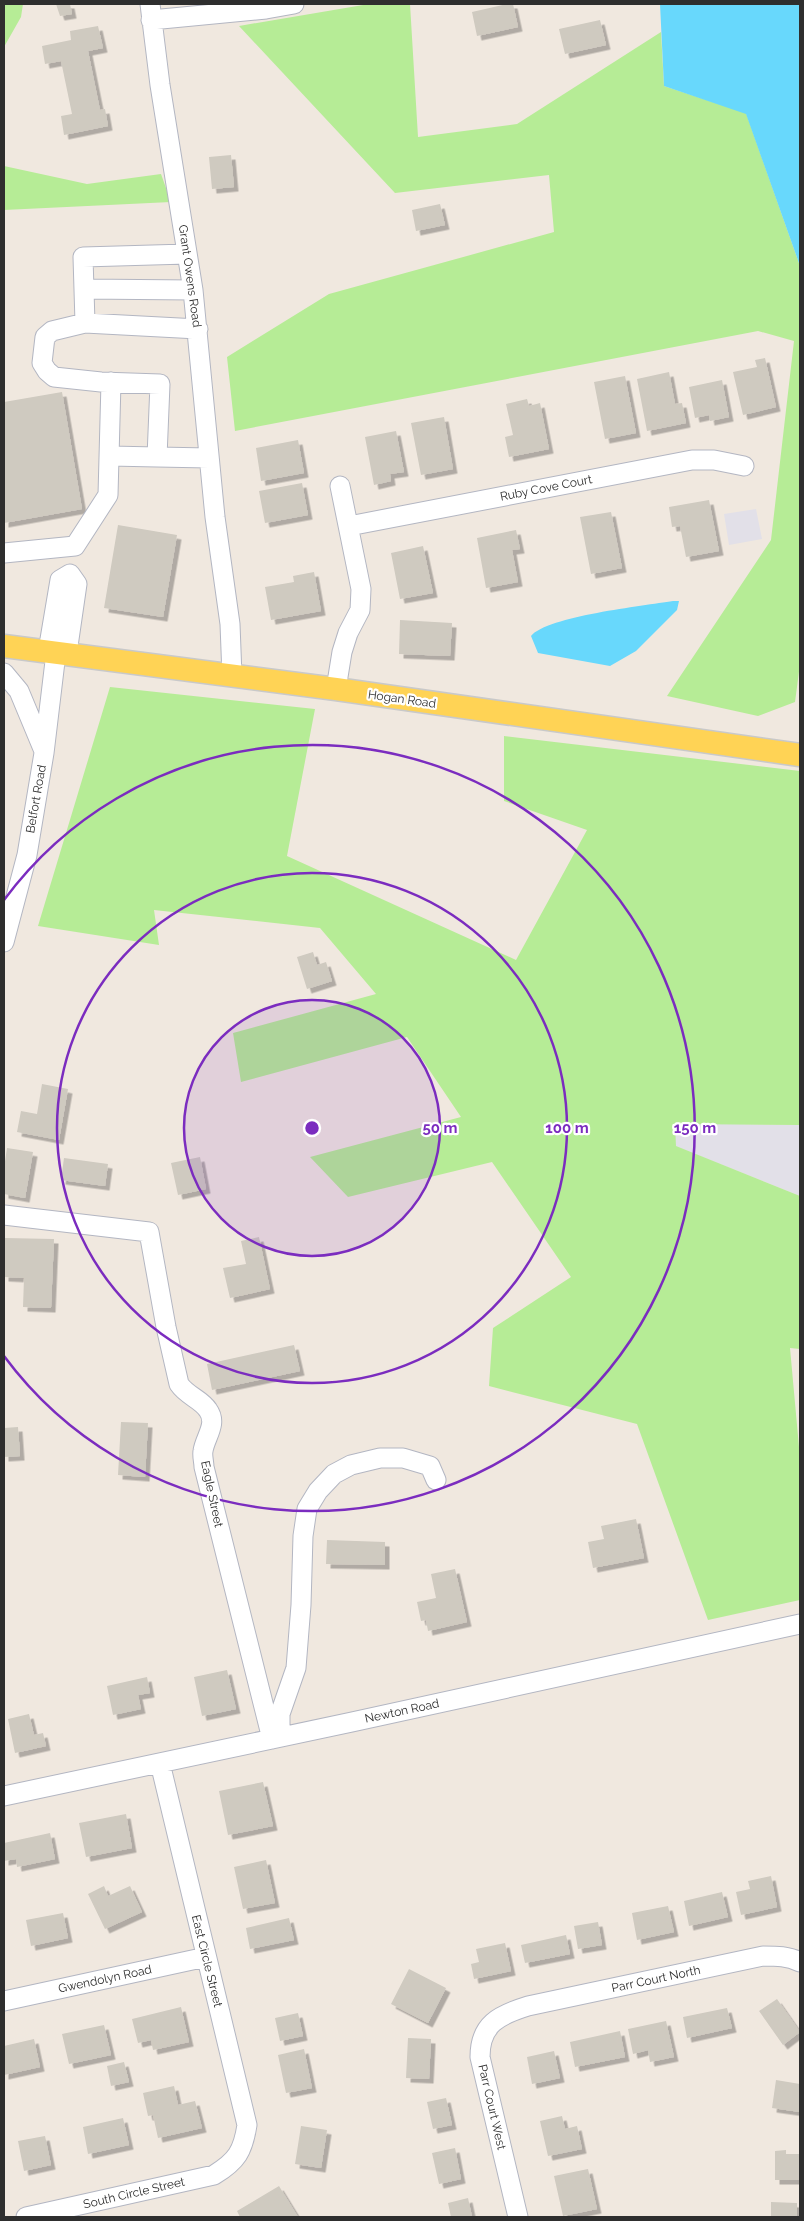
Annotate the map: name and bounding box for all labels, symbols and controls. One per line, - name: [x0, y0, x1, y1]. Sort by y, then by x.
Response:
- street label: Grant Owens Road: [176, 224, 204, 328]
- street label: Ruby Cove Court: [499, 472, 593, 504]
- street label: Hogan Road: [367, 687, 437, 711]
- street label: Belfort Road: [23, 764, 49, 834]
- centre of rings: [303, 1119, 321, 1137]
- text: 50 m: [422, 1119, 458, 1137]
- text: 100 m: [545, 1119, 589, 1137]
- text: 150 m: [674, 1119, 716, 1137]
- street label: Eagle Street: [198, 1459, 226, 1529]
- street label: Newton Road: [364, 1696, 440, 1726]
- street label: East Circle Street: [189, 1913, 225, 2009]
- street label: Gwendolyn Road: [57, 1962, 153, 1996]
- street label: Parr Court North: [610, 1963, 702, 1995]
- street label: Parr Court West: [475, 2063, 509, 2151]
- street label: South Circle Street: [82, 2175, 186, 2211]

